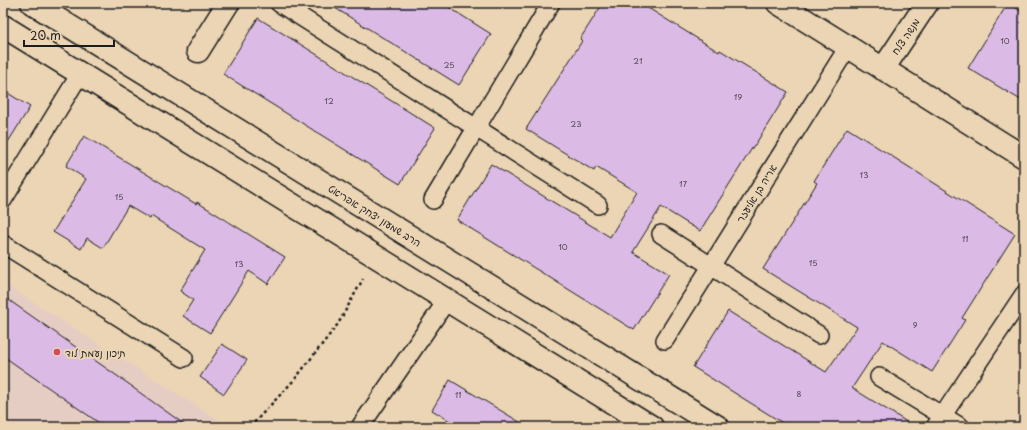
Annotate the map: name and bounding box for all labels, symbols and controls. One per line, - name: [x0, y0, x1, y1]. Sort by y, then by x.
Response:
- street label: מנשה צלח: [887, 15, 923, 57]
- scale bar: [24, 22, 114, 48]
- text: 20 m: [30, 26, 61, 44]
- house number: 10: [1000, 35, 1010, 47]
- house number: 21: [633, 55, 643, 67]
- house number: 25: [444, 59, 454, 71]
- house number: 19: [734, 91, 742, 103]
- house number: 12: [324, 95, 334, 107]
- house number: 23: [571, 118, 581, 130]
- street label: אריה בן אליעזר: [732, 160, 780, 225]
- house number: 13: [860, 169, 868, 181]
- house number: 17: [679, 178, 688, 190]
- street label: הרב שמעון יצחק אפריאט: [326, 180, 424, 250]
- house number: 15: [115, 191, 123, 203]
- house number: 11: [962, 233, 968, 245]
- house number: 10: [558, 241, 568, 253]
- house number: 15: [809, 257, 817, 269]
- house number: 13: [235, 258, 243, 270]
- house number: 9: [913, 319, 918, 331]
- place label: תיכון נעמת לוד: [65, 345, 125, 360]
- marker: תיכון נעמת לוד: [52, 347, 62, 357]
- house number: 8: [797, 388, 802, 400]
- house number: 11: [455, 389, 461, 401]

